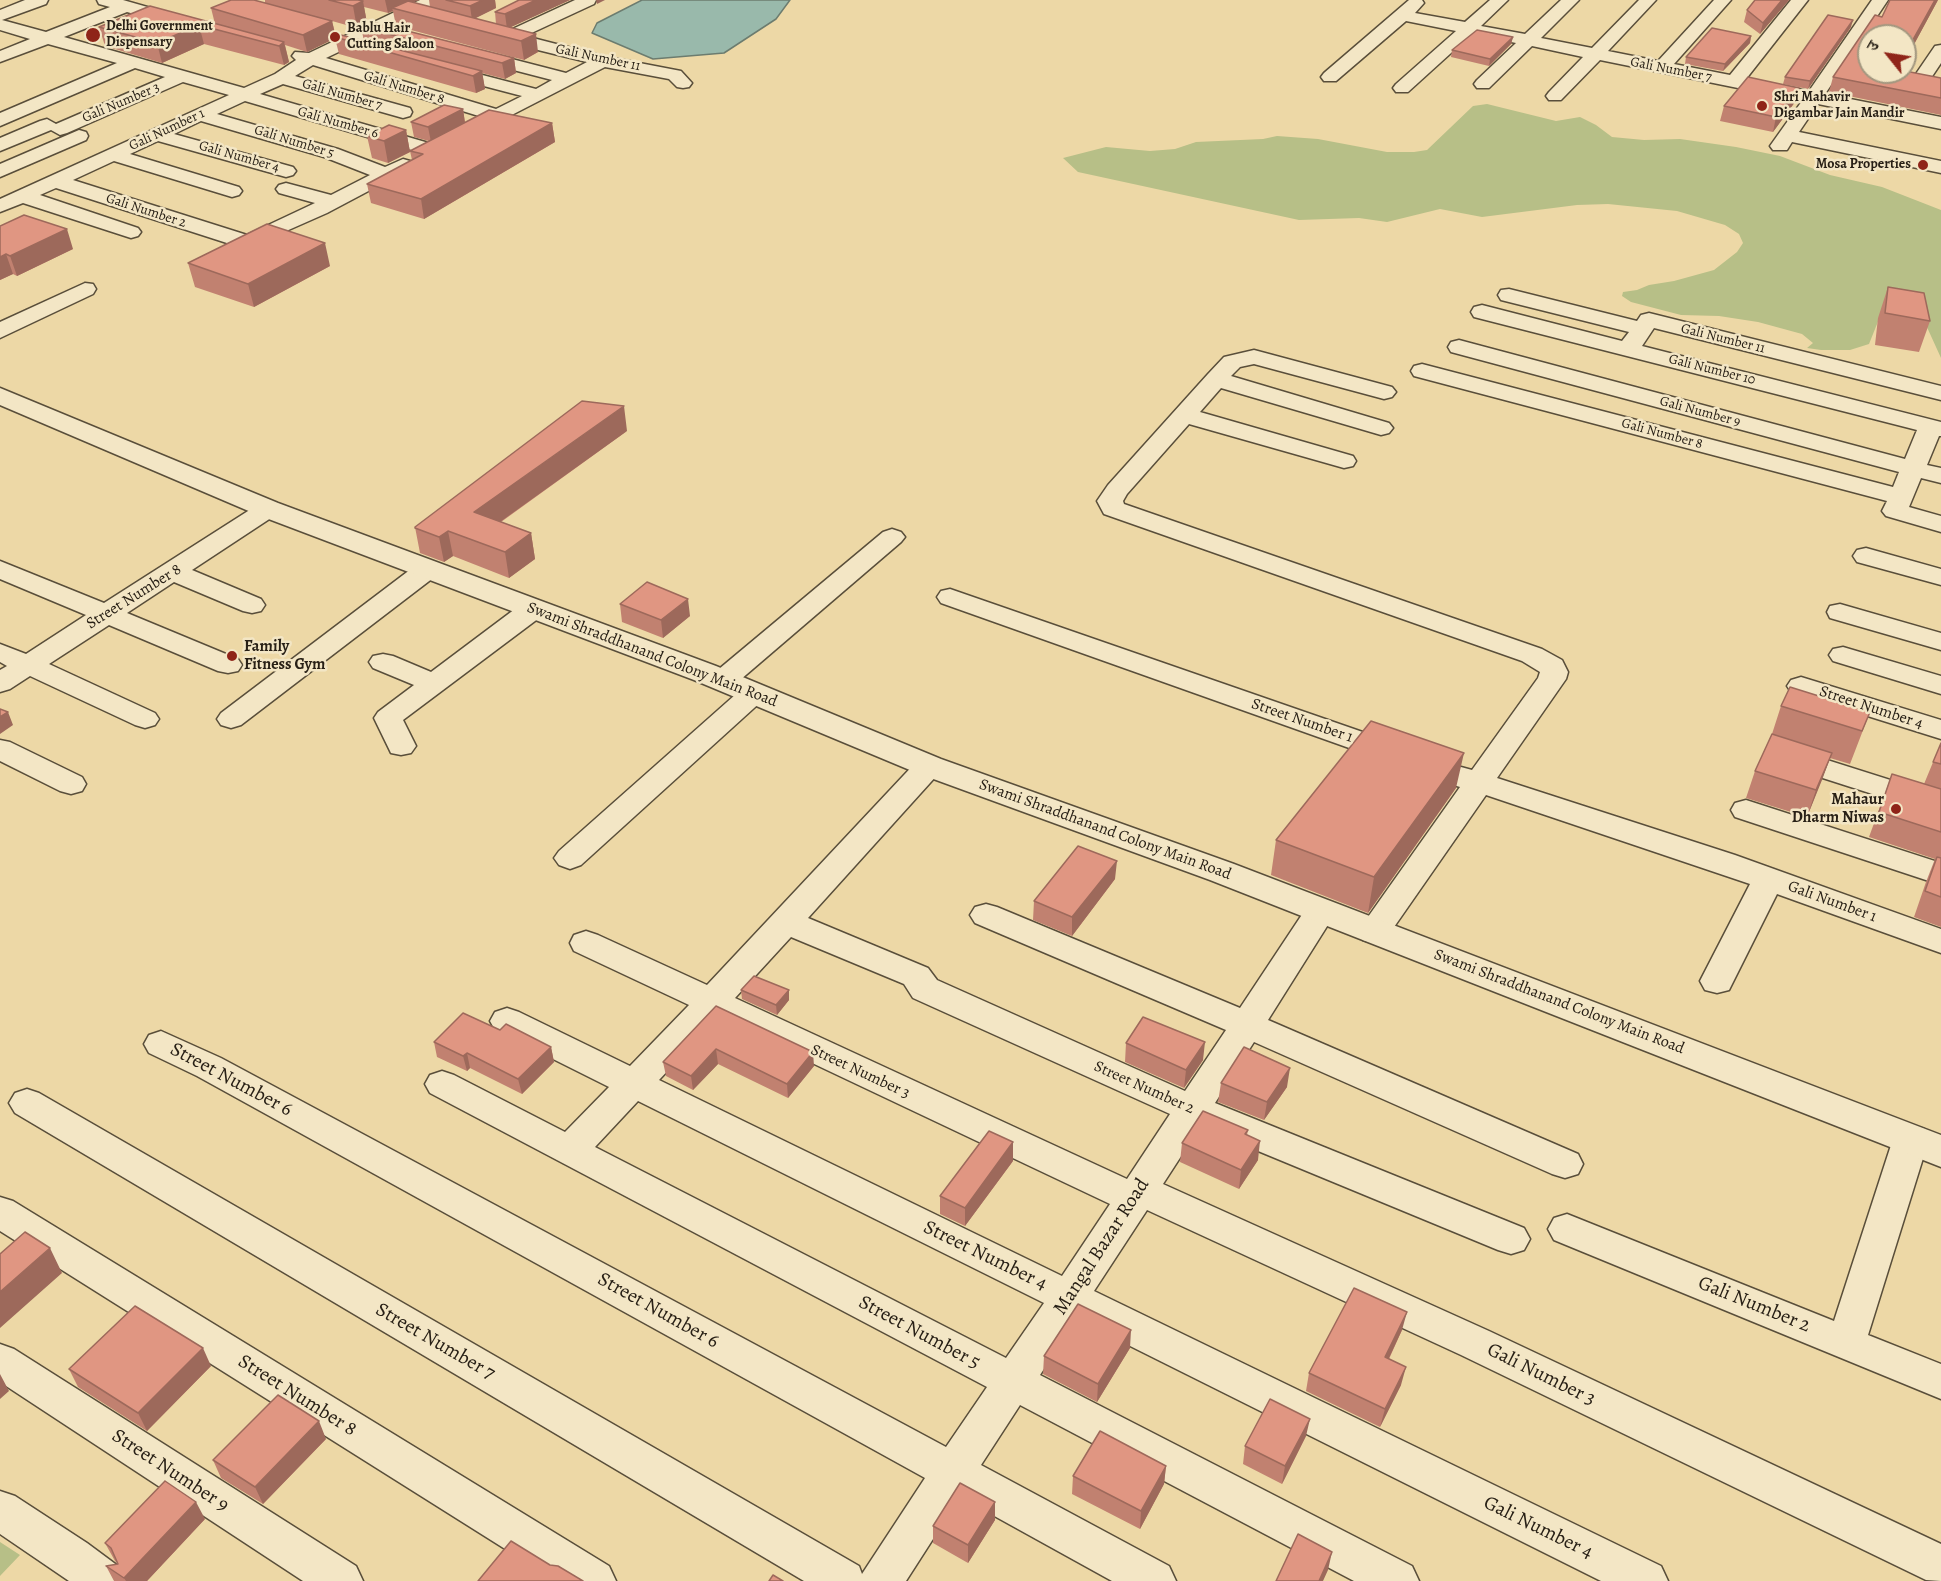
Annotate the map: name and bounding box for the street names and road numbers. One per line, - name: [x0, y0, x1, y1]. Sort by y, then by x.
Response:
- street label: Gali Number 11: [554, 41, 642, 75]
- street label: Gali Number 7: [1629, 54, 1713, 86]
- street label: Gali Number 8: [362, 68, 446, 108]
- street label: Gali Number 7: [300, 76, 384, 114]
- street label: Gali Number 3: [80, 79, 162, 127]
- street label: Gali Number 6: [296, 103, 380, 143]
- street label: Gali Number 1: [127, 105, 207, 155]
- street label: Gali Number 5: [252, 122, 336, 162]
- street label: Gali Number 4: [197, 137, 281, 177]
- street label: Gali Number 2: [104, 190, 188, 232]
- street label: Gali Number 11: [1679, 320, 1767, 358]
- street label: Gali Number 10: [1667, 351, 1757, 389]
- street label: Gali Number 9: [1658, 393, 1742, 431]
- street label: Gali Number 8: [1620, 415, 1704, 453]
- street label: Street Number 8: [83, 560, 185, 634]
- street label: Swami Shraddhanand Colony Main Road: [524, 598, 780, 712]
- street label: Street Number 4: [1817, 682, 1925, 734]
- street label: Street Number 1: [1249, 695, 1355, 747]
- street label: Swami Shraddhanand Colony Main Road: [976, 775, 1234, 885]
- street label: Gali Number 1: [1785, 877, 1879, 927]
- street label: Swami Shraddhanand Colony Main Road: [1431, 945, 1687, 1059]
- street label: Street Number 6: [166, 1038, 296, 1122]
- street label: Street Number 3: [807, 1041, 913, 1103]
- street label: Street Number 2: [1091, 1057, 1197, 1119]
- street label: Mangal Bazar Road: [1049, 1174, 1155, 1320]
- street label: Street Number 4: [919, 1216, 1051, 1296]
- street label: Street Number 6: [593, 1268, 723, 1354]
- street label: Gali Number 2: [1694, 1272, 1814, 1338]
- street label: Street Number 5: [854, 1291, 984, 1375]
- street label: Street Number 7: [371, 1298, 499, 1386]
- street label: Gali Number 3: [1483, 1338, 1599, 1412]
- street label: Street Number 8: [233, 1350, 361, 1442]
- street label: Street Number 9: [107, 1424, 233, 1518]
- street label: Gali Number 4: [1479, 1491, 1597, 1565]

